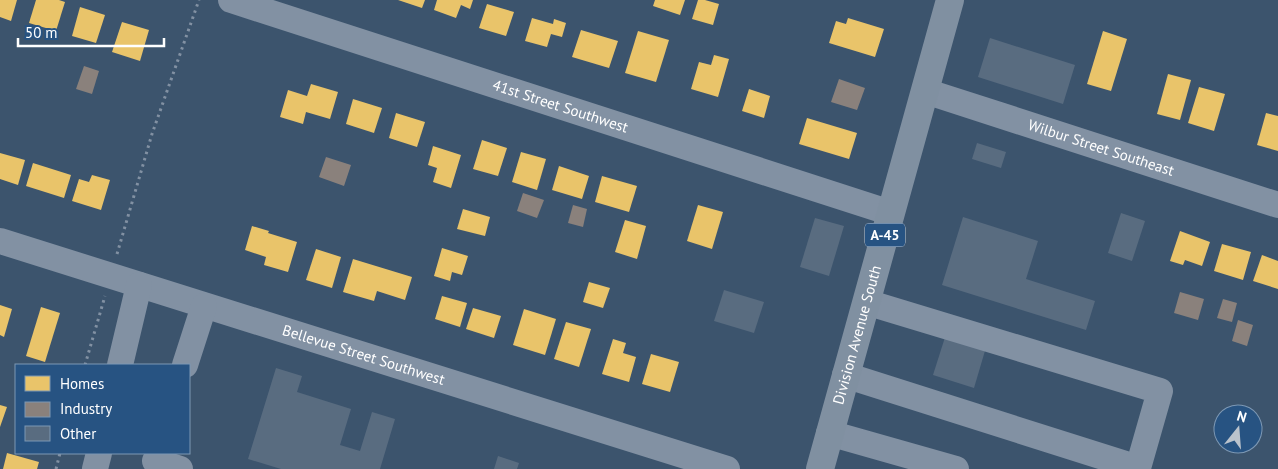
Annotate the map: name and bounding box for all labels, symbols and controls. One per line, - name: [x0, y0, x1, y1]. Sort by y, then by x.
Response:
- scale bar: [18, 15, 164, 47]
- text: 50 m: [25, 23, 58, 42]
- street label: 41st Street Southwest: [490, 75, 631, 137]
- street label: Wilbur Street Southeast: [1026, 115, 1177, 180]
- road number: A-45: [865, 224, 905, 246]
- street label: Division Avenue South: [828, 263, 885, 407]
- street label: Bellevue Street Southwest: [280, 320, 447, 389]
- legend: [15, 364, 190, 454]
- text: Homes: [60, 374, 104, 393]
- text: Industry: [60, 399, 112, 418]
- north arrow: [1213, 404, 1263, 454]
- text: N: [1235, 407, 1249, 427]
- text: Other: [60, 424, 96, 443]

